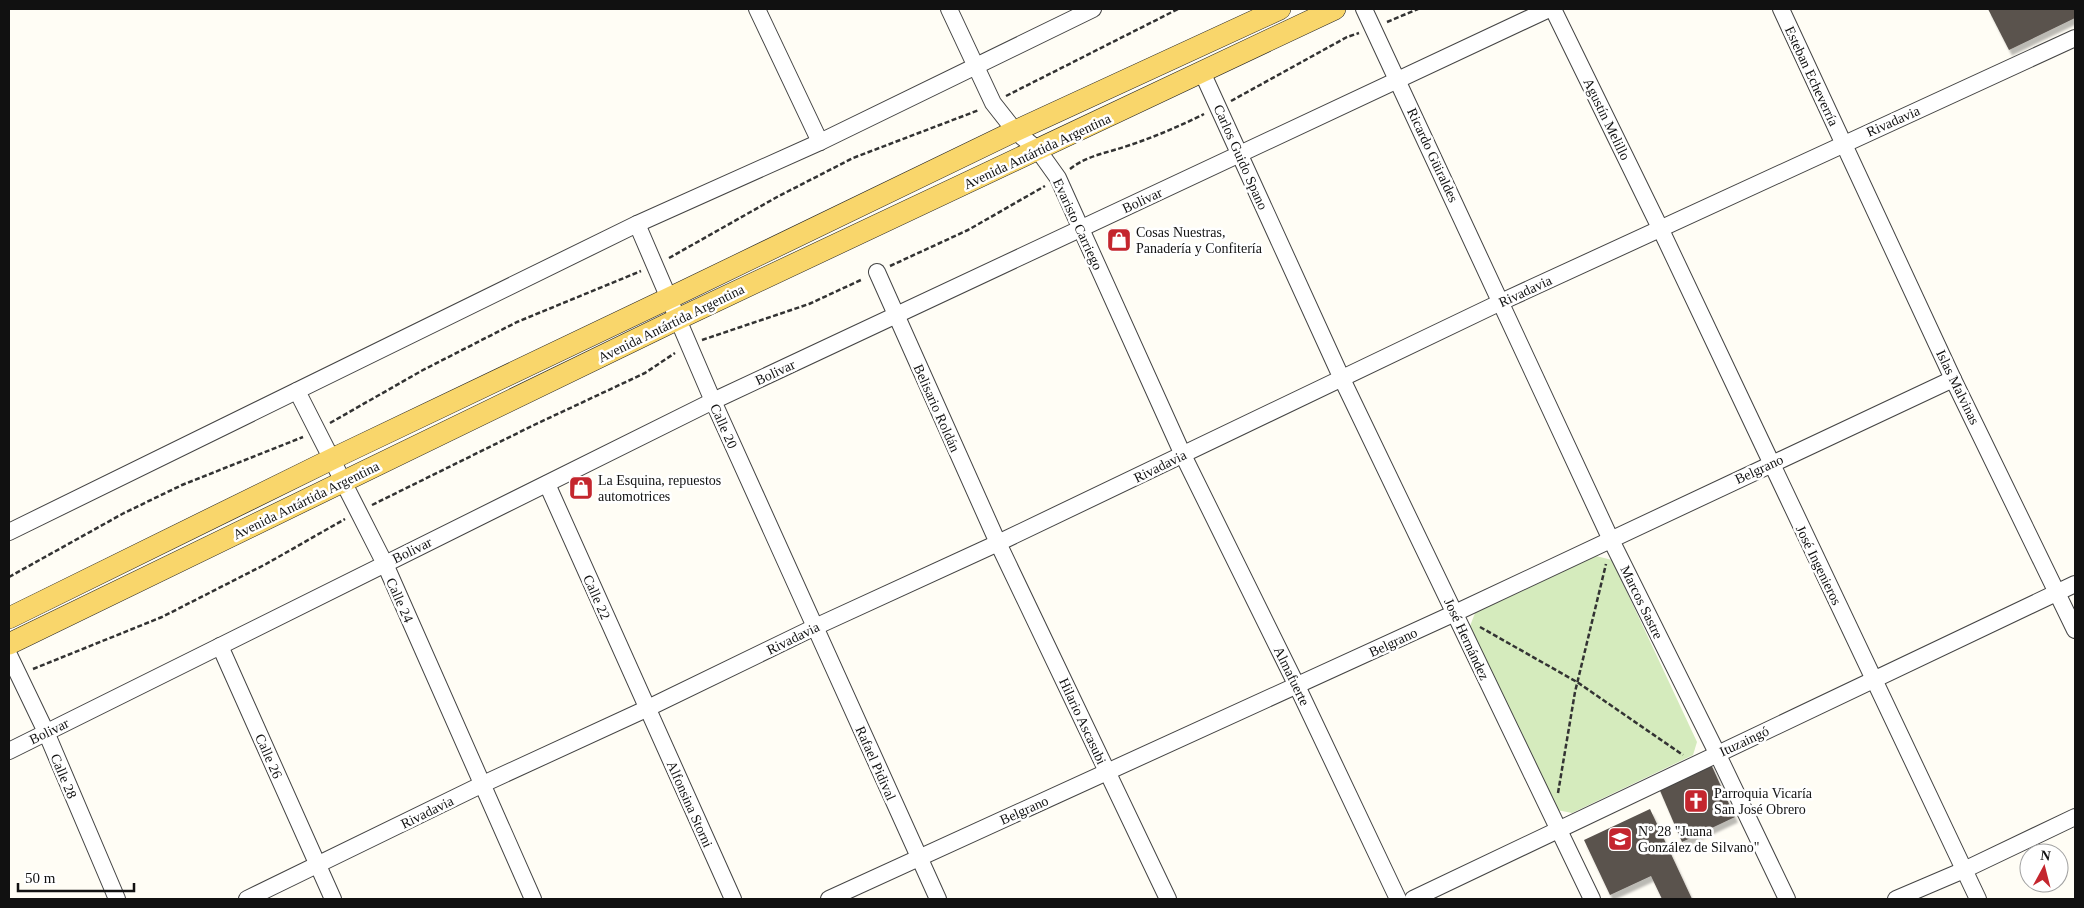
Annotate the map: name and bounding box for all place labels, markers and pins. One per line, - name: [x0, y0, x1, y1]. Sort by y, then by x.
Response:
- place label: Cosas Nuestras, Panadería y Confitería: [1136, 225, 1263, 256]
- shop icon: Cosas Nuestras, Panadería y Confitería: [1106, 227, 1132, 253]
- place label: La Esquina, repuestos automotrices: [598, 473, 721, 504]
- shop icon: La Esquina, repuestos automotrices: [568, 475, 594, 501]
- place label: Parroquia Vicaría San José Obrero: [1714, 786, 1813, 817]
- church icon: Parroquia Vicaría San José Obrero: [1683, 788, 1709, 814]
- place label: N° 28 "Juana González de Silvano": [1638, 824, 1760, 855]
- school or university icon: N° 28 "Juana González de Silvano": [1607, 826, 1633, 852]

